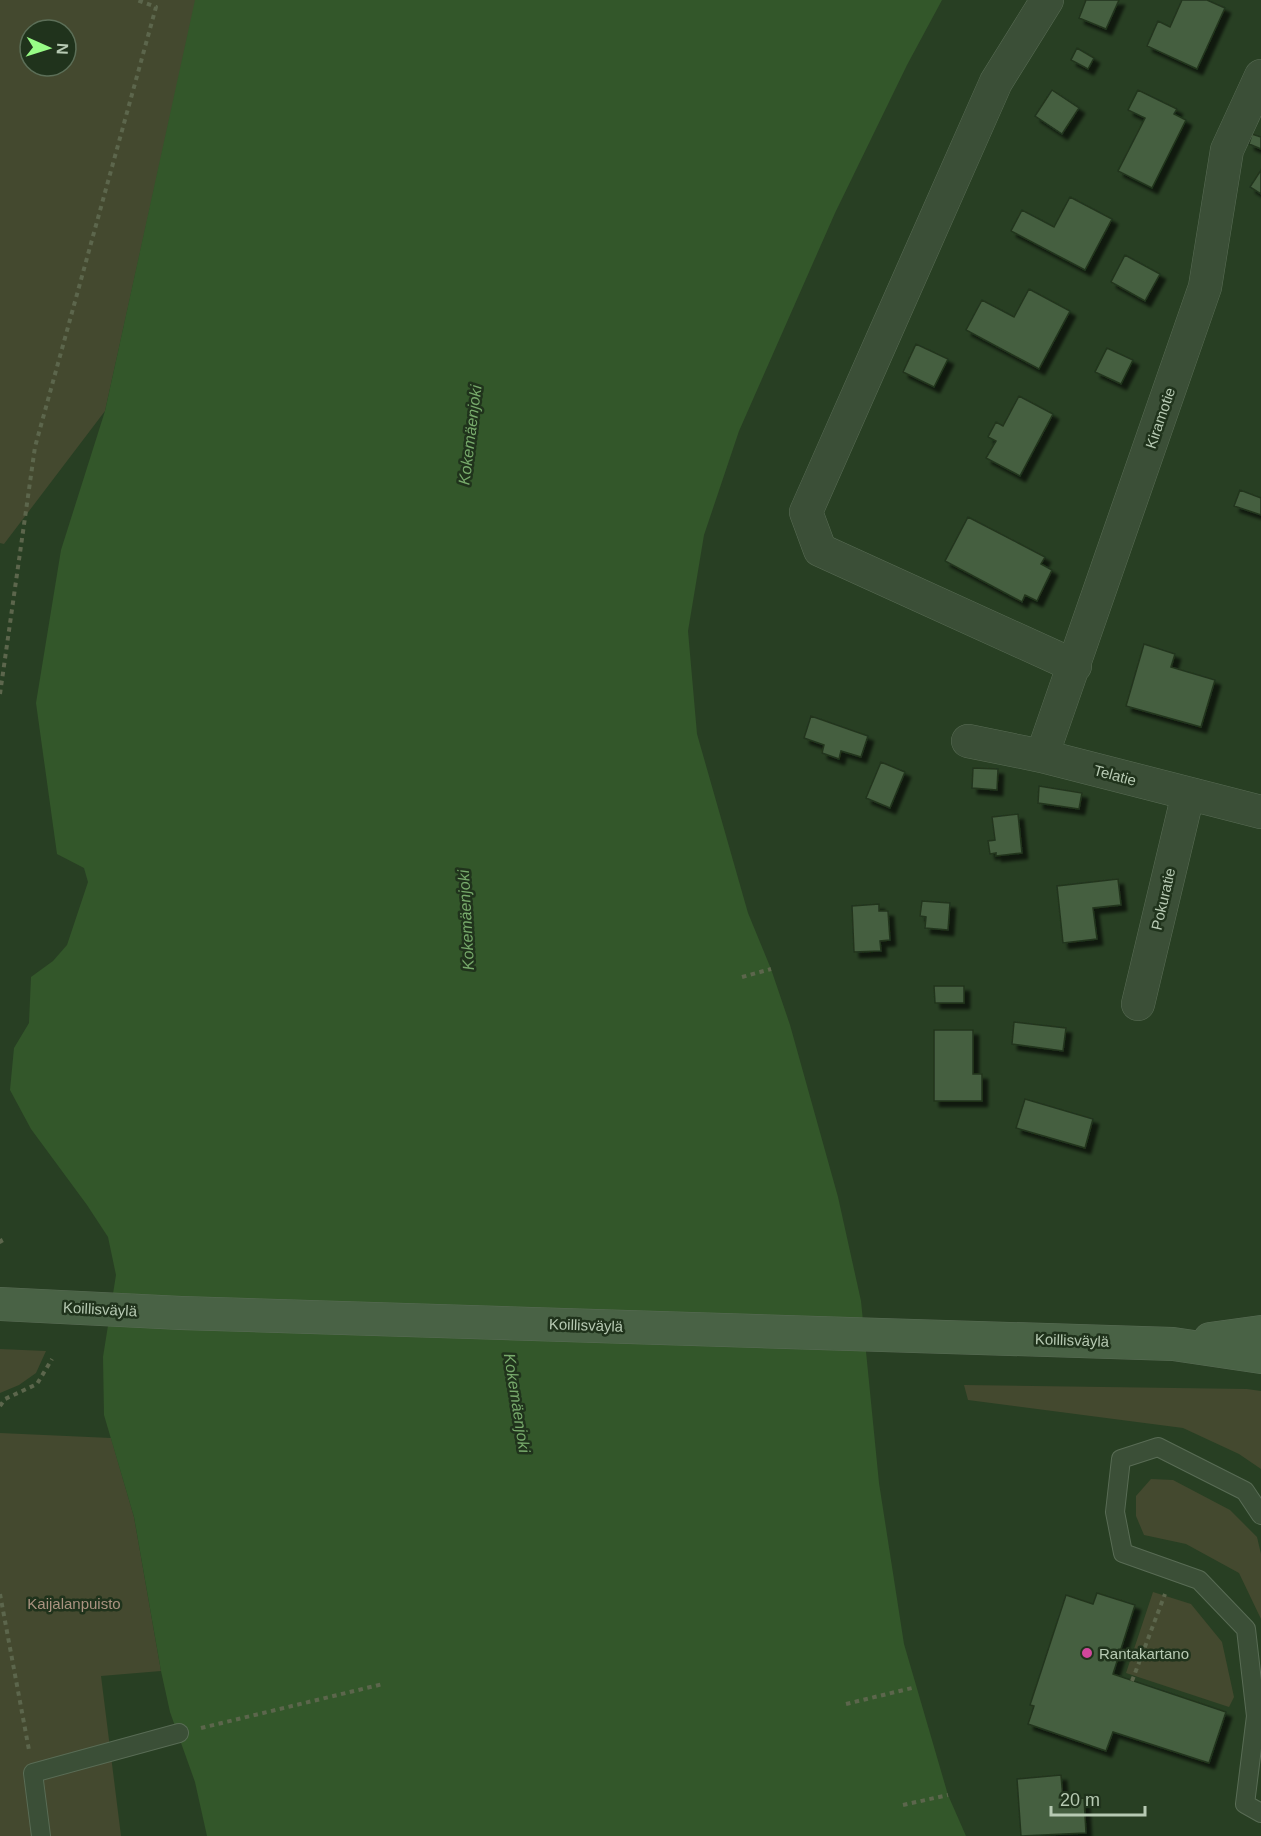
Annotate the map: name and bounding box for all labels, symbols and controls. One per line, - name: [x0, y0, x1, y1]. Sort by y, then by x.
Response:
- north arrow: [18, 18, 78, 78]
- text: N: [54, 43, 71, 55]
- water label: Kokemäenjoki: [455, 384, 485, 486]
- street label: Kiramotie: [1142, 385, 1178, 451]
- street label: Telatie: [1092, 761, 1138, 789]
- street label: Pokuratie: [1148, 866, 1178, 932]
- water label: Kokemäenjoki: [455, 869, 477, 971]
- street label: Koillisväylä: [63, 1299, 138, 1319]
- street label: Koillisväylä: [549, 1315, 624, 1335]
- street label: Koillisväylä: [1035, 1330, 1110, 1350]
- water label: Kokemäenjoki: [501, 1352, 533, 1454]
- park label: Kaijalanpuisto: [27, 1595, 121, 1612]
- place label: Rantakartano: [1099, 1645, 1189, 1662]
- marker: Rantakartano: [1080, 1646, 1094, 1660]
- scale bar: [1051, 1779, 1146, 1817]
- text: 20 m: [1060, 1790, 1100, 1810]

